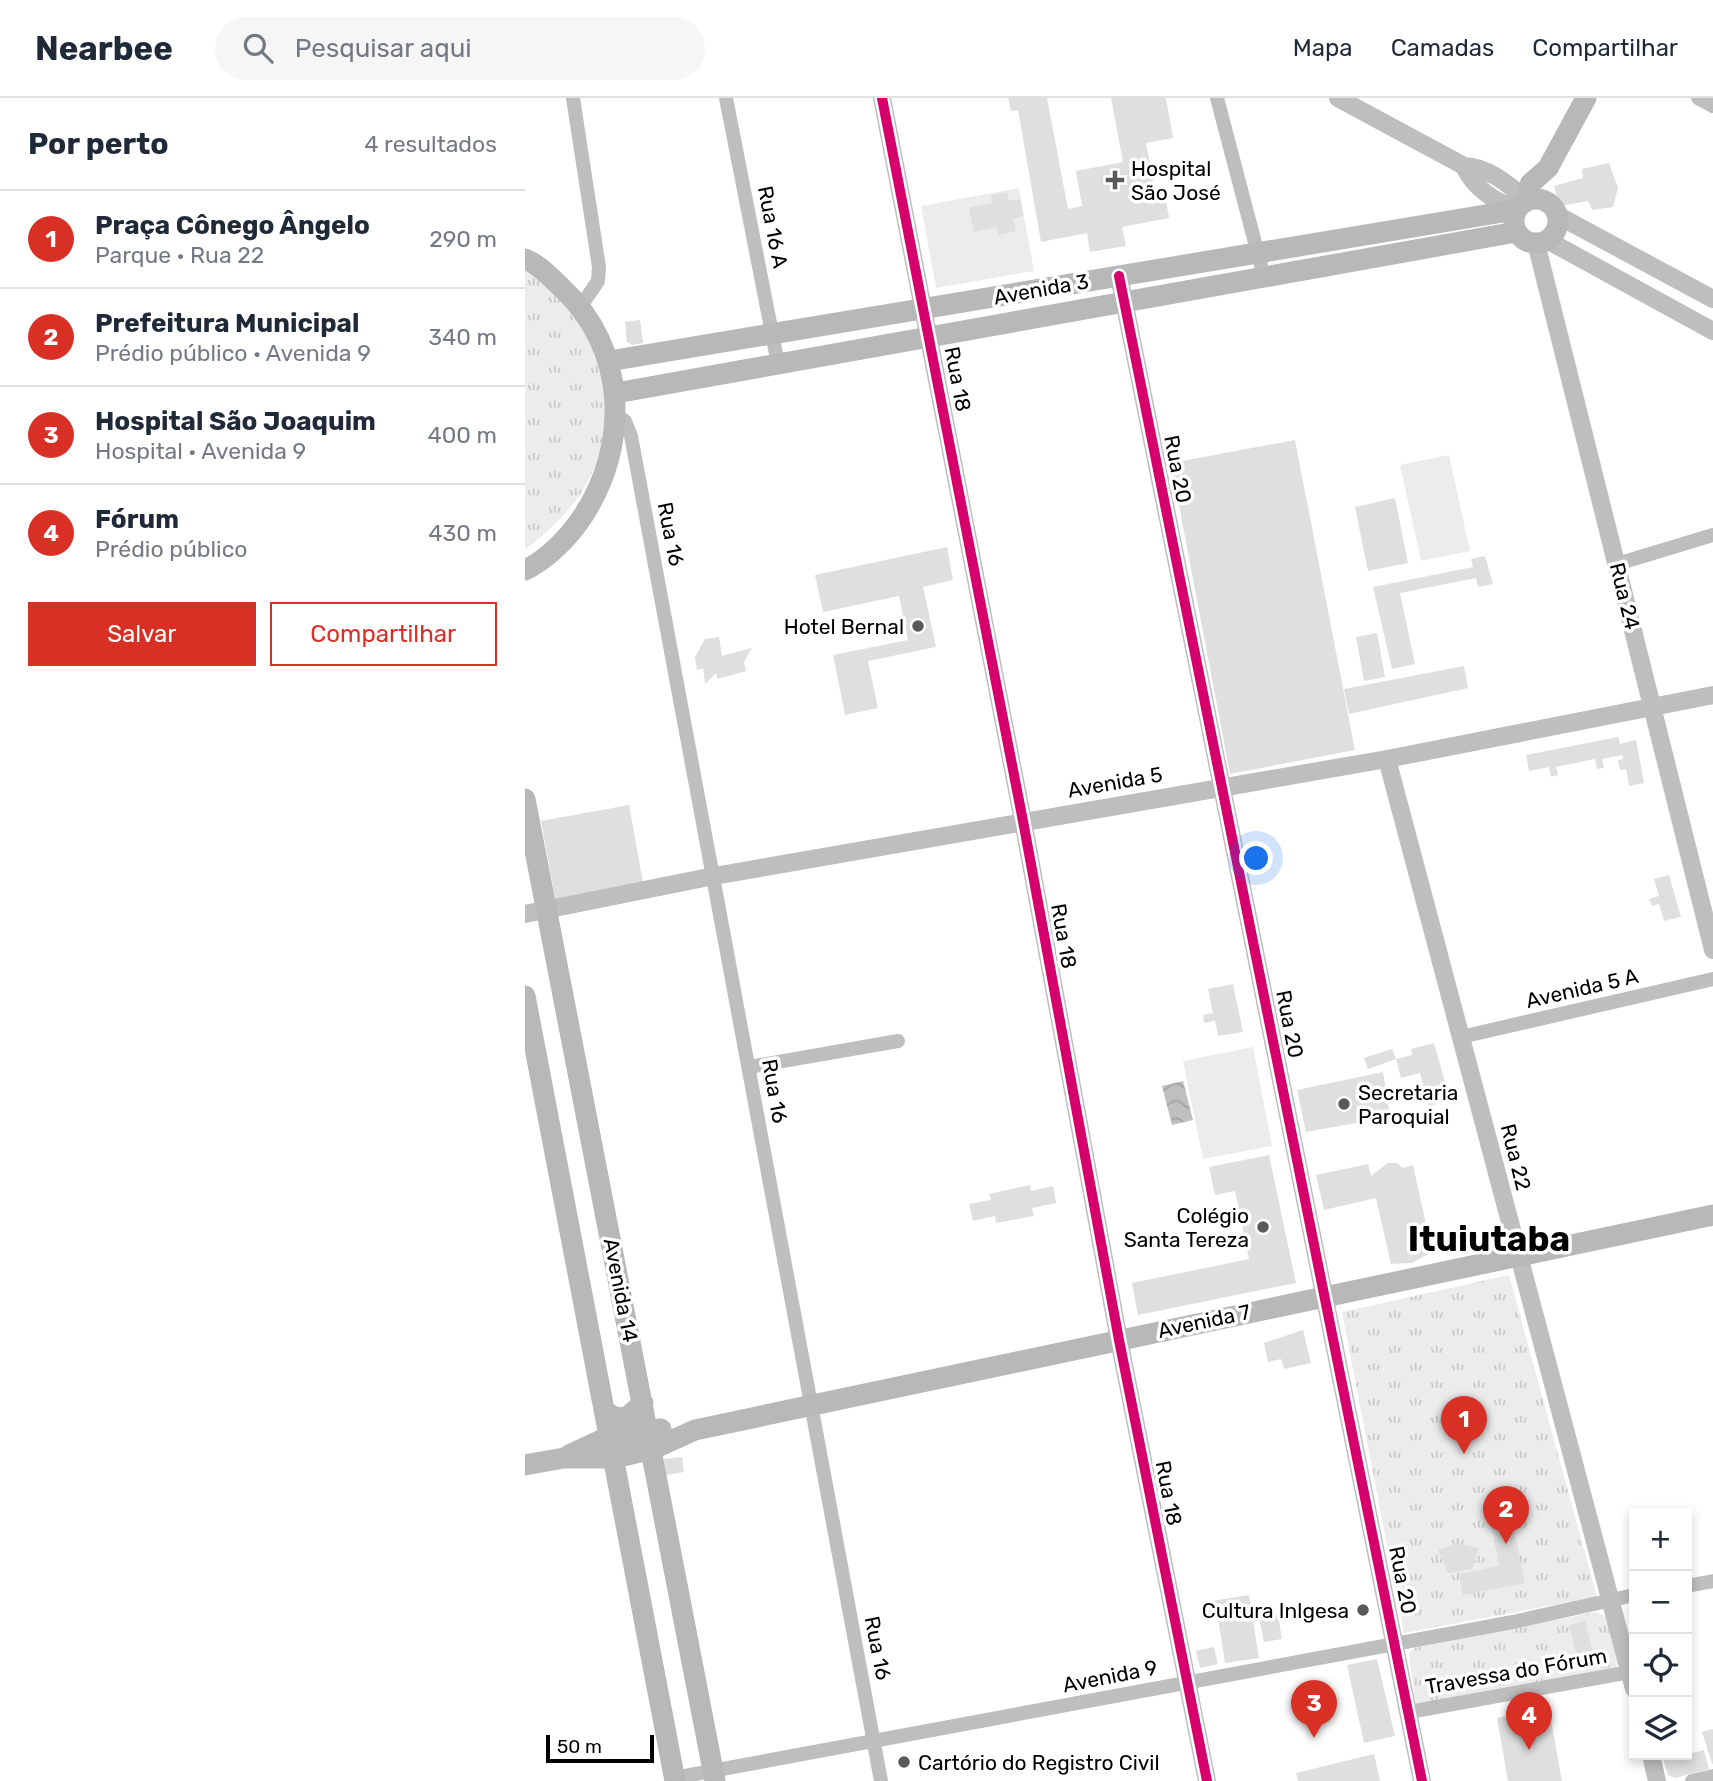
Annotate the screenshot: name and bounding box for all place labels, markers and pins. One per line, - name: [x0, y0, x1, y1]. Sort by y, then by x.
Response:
- place label: Hospital São José: [1131, 156, 1221, 205]
- marker: Hospital São José: [1105, 170, 1125, 190]
- place label: Hotel Bernal: [784, 614, 904, 639]
- marker: Hotel Bernal: [910, 618, 926, 634]
- place label: Secretaria Paroquial: [1358, 1080, 1458, 1129]
- marker: Secretaria Paroquial: [1336, 1096, 1352, 1112]
- place label: Colégio Santa Tereza: [1124, 1203, 1249, 1252]
- marker: Colégio Santa Tereza: [1255, 1219, 1271, 1235]
- pin: 1: [1441, 1396, 1487, 1454]
- pin: 2: [1483, 1486, 1529, 1544]
- place label: Cultura Inlgesa: [1202, 1598, 1349, 1623]
- marker: Cultura Inlgesa: [1355, 1602, 1371, 1618]
- pin: 3: [1291, 1680, 1337, 1738]
- pin: 4: [1506, 1692, 1552, 1750]
- place label: Cartório do Registro Civil: [918, 1750, 1160, 1775]
- marker: Cartório do Registro Civil: [896, 1754, 912, 1770]

